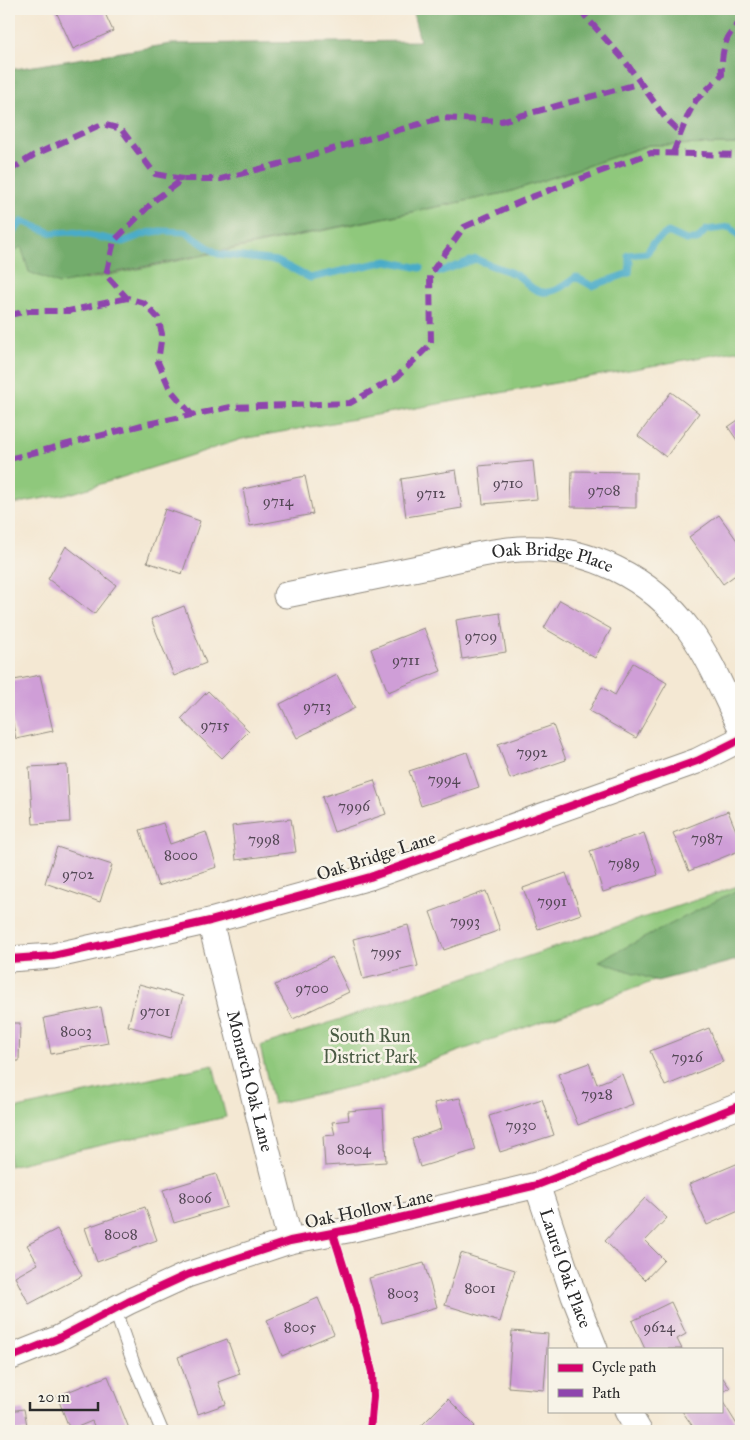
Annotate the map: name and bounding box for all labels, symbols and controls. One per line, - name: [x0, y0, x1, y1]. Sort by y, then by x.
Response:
- house number: 9710: [493, 474, 523, 492]
- house number: 9708: [588, 481, 620, 499]
- house number: 9712: [416, 484, 446, 502]
- house number: 9714: [263, 492, 294, 510]
- street label: Oak Bridge Place: [490, 538, 617, 577]
- house number: 9709: [465, 627, 497, 645]
- house number: 9711: [392, 651, 420, 669]
- house number: 9713: [303, 697, 331, 715]
- house number: 9715: [201, 716, 229, 734]
- house number: 7992: [516, 743, 548, 761]
- house number: 7994: [428, 770, 461, 788]
- house number: 7996: [338, 797, 371, 815]
- street label: Oak Bridge Lane: [314, 826, 439, 887]
- house number: 7987: [691, 829, 723, 847]
- house number: 7998: [248, 830, 280, 848]
- house number: 8000: [164, 846, 198, 864]
- house number: 7989: [608, 854, 640, 872]
- house number: 9702: [62, 865, 95, 883]
- house number: 7991: [537, 892, 567, 910]
- house number: 7993: [450, 912, 480, 930]
- house number: 7995: [370, 943, 402, 961]
- house number: 9700: [295, 979, 329, 997]
- house number: 9701: [140, 1002, 170, 1020]
- street label: Monarch Oak Lane: [222, 1008, 278, 1154]
- house number: 8003: [60, 1022, 92, 1040]
- park label: South Run District Park: [323, 1025, 418, 1068]
- house number: 7926: [671, 1048, 704, 1066]
- house number: 7928: [581, 1085, 613, 1103]
- house number: 7930: [506, 1116, 536, 1134]
- house number: 8004: [337, 1140, 372, 1158]
- street label: Oak Hollow Lane: [303, 1185, 435, 1233]
- house number: 8006: [178, 1189, 213, 1207]
- street label: Laurel Oak Place: [535, 1206, 597, 1331]
- house number: 8008: [104, 1225, 138, 1243]
- house number: 8001: [464, 1279, 496, 1297]
- house number: 8003: [387, 1284, 419, 1302]
- house number: 8005: [284, 1318, 316, 1336]
- house number: 9624: [643, 1318, 675, 1336]
- legend: [548, 1348, 722, 1412]
- text: Cycle path: [592, 1358, 657, 1376]
- scale bar: [30, 1380, 98, 1412]
- text: Path: [592, 1384, 621, 1402]
- text: 20 m: [38, 1388, 70, 1406]

